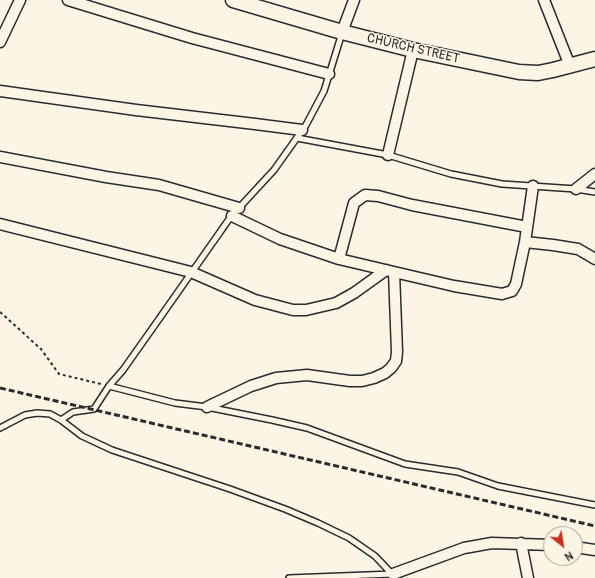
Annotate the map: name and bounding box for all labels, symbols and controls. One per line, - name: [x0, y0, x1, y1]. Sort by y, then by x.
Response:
- street label: CHURCH STREET: [365, 31, 461, 67]
- north arrow: [543, 526, 583, 566]
- text: N: [562, 548, 575, 563]

